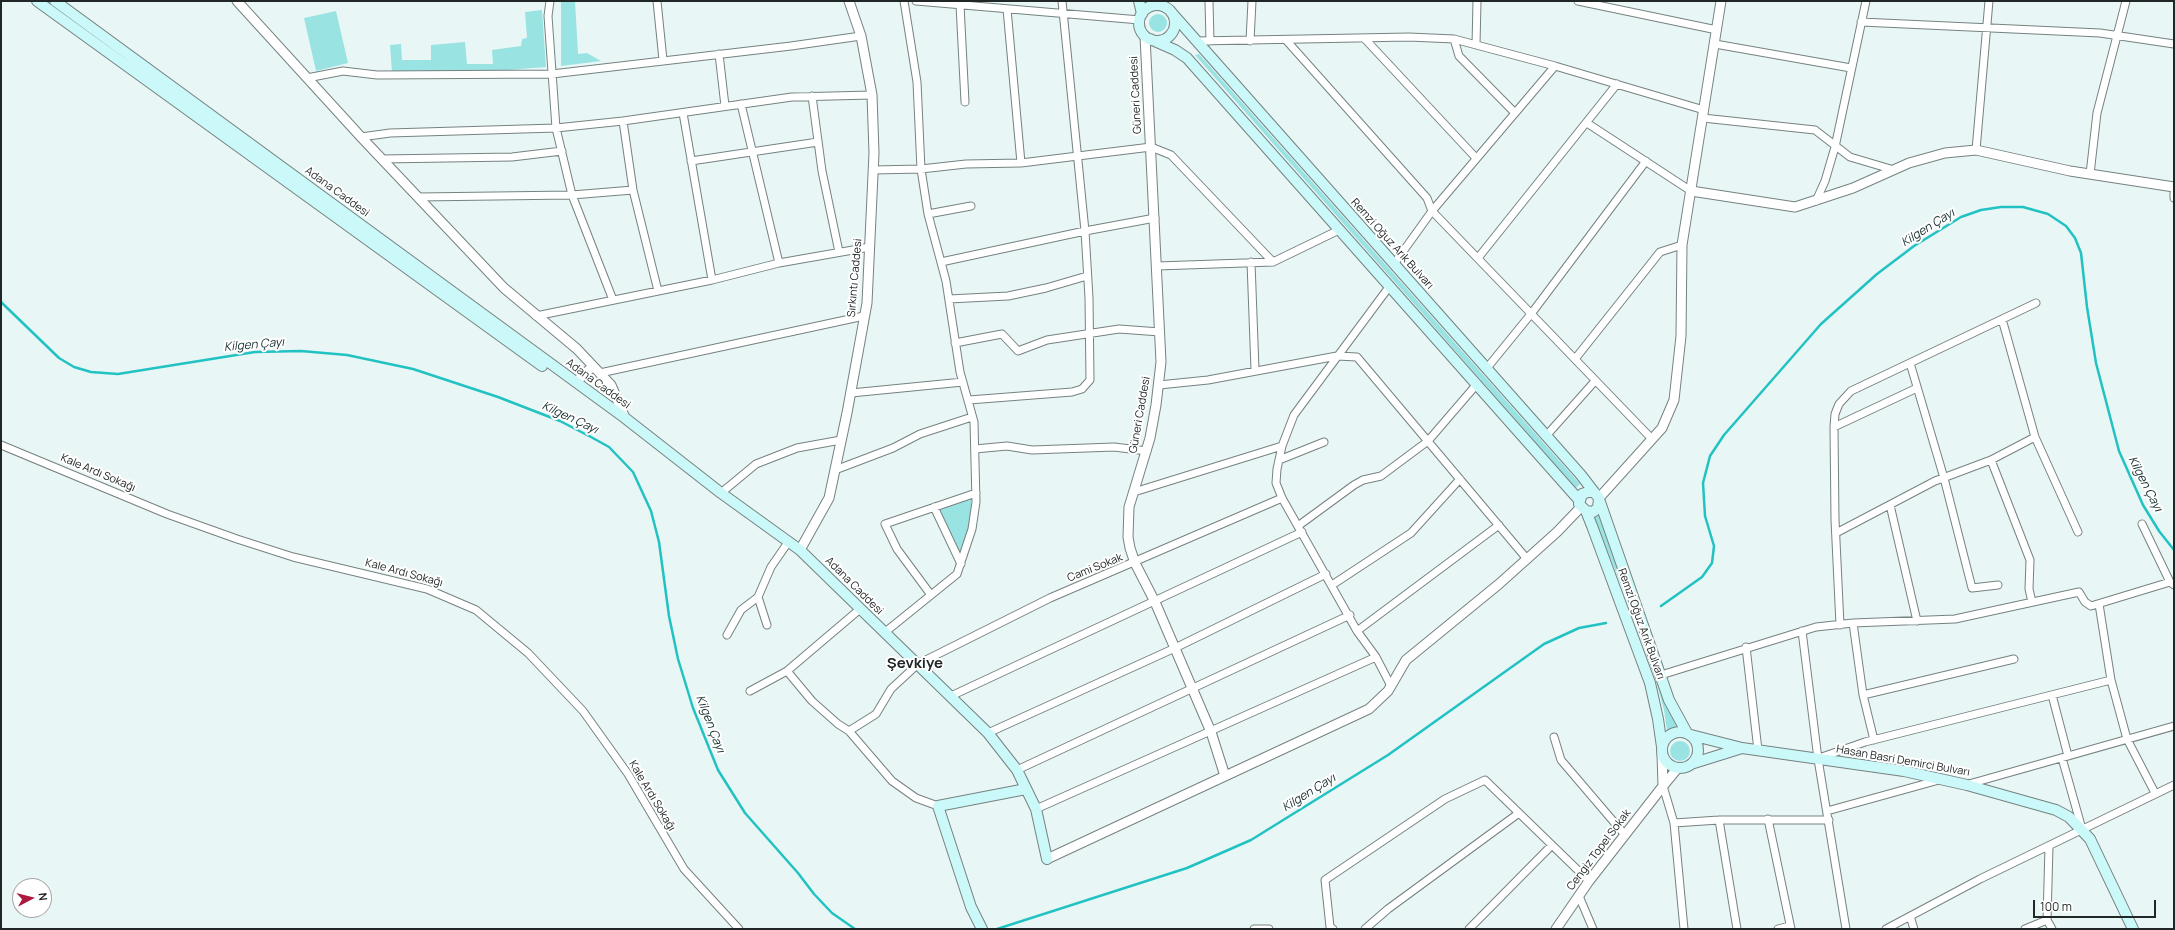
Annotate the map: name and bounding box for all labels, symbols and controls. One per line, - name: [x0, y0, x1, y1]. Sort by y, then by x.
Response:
- street label: Güneri Caddesi: [1127, 56, 1145, 134]
- street label: Adana Caddesi: [302, 164, 372, 220]
- street label: Remzi Oğuz Arık Bulvarı: [1348, 196, 1436, 292]
- water label: Kilgen Çayı: [1899, 206, 1957, 250]
- street label: Sırkıntı Caddesi: [845, 238, 865, 318]
- water label: Kilgen Çayı: [223, 335, 285, 355]
- street label: Adana Caddesi: [563, 356, 633, 412]
- street label: Güneri Caddesi: [1127, 376, 1153, 454]
- water label: Kilgen Çayı: [540, 399, 600, 437]
- street label: Kale Ardı Sokağı: [59, 451, 137, 495]
- water label: Kilgen Çayı: [2125, 454, 2165, 514]
- street label: Cami Sokak: [1065, 551, 1125, 585]
- street label: Adana Caddesi: [822, 554, 886, 618]
- street label: Kale Ardı Sokağı: [364, 556, 444, 590]
- street label: Remzi Oğuz Arık Bulvarı: [1615, 567, 1667, 681]
- district label: Şevkiye: [887, 655, 943, 673]
- water label: Kilgen Çayı: [692, 693, 728, 755]
- street label: Hasan Basri Demirci Bulvarı: [1835, 743, 1971, 779]
- street label: Kale Ardı Sokağı: [626, 758, 678, 834]
- water label: Kilgen Çayı: [1280, 771, 1338, 815]
- street label: Cengiz Topel Sokak: [1564, 807, 1634, 893]
- north arrow: [12, 878, 52, 918]
- text: N: [35, 892, 51, 901]
- scale bar: [2035, 892, 2158, 918]
- text: 100 m: [2040, 898, 2072, 915]

